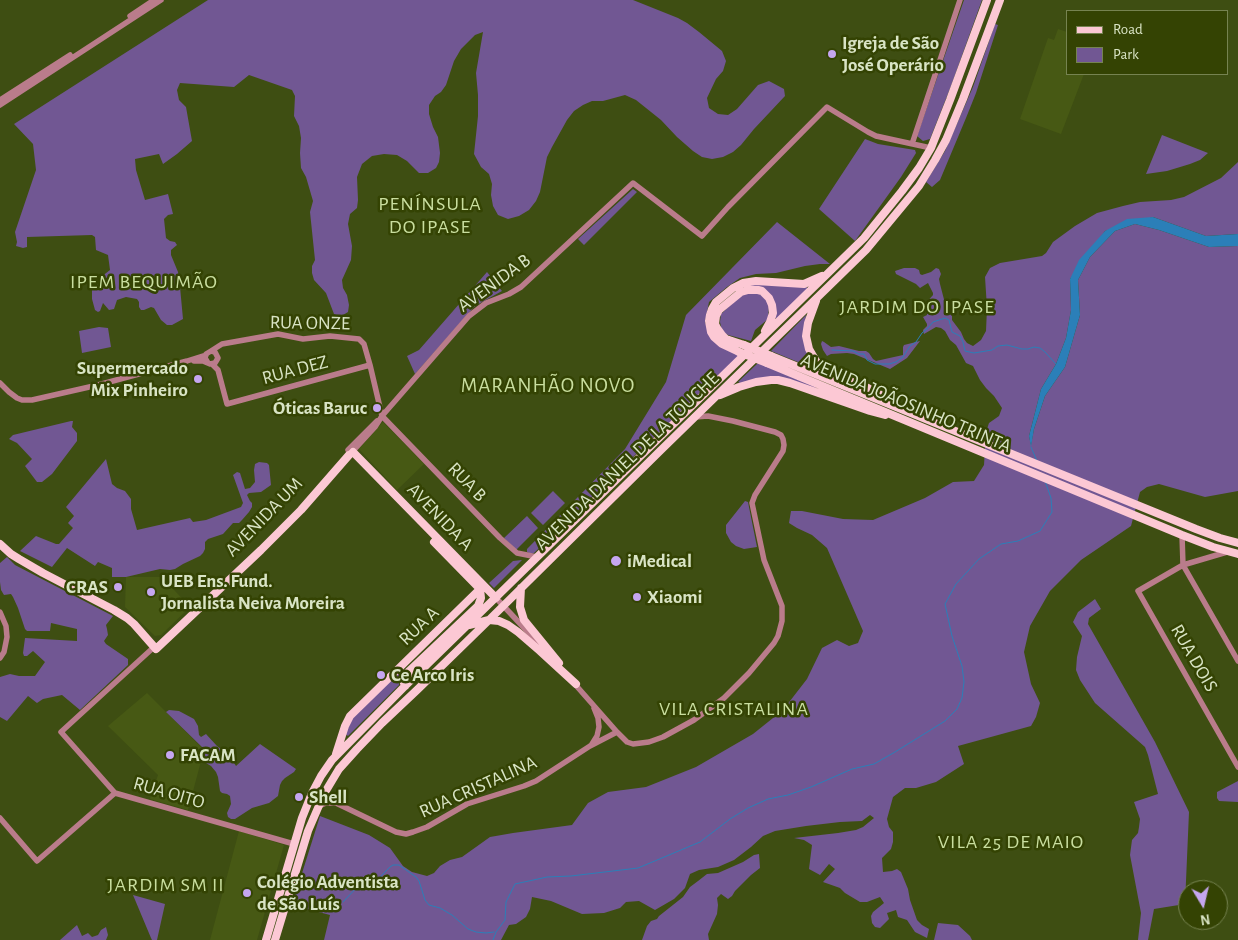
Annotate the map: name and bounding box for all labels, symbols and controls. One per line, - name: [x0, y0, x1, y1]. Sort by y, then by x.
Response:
- legend: [1066, 10, 1228, 75]
- text: Road: [1113, 22, 1143, 37]
- place label: Igreja de São José Operário: [842, 32, 944, 76]
- text: Park: [1113, 47, 1139, 62]
- marker: Igreja de São José Operário: [826, 48, 838, 60]
- district label: PENÍNSULA DO IPASE: [377, 192, 483, 239]
- street label: AVENIDA B: [453, 249, 535, 317]
- district label: IPEM BEQUIMÃO: [68, 270, 220, 294]
- district label: JARDIM DO IPASE: [837, 295, 997, 319]
- street label: RUA ONZE: [270, 311, 350, 335]
- street label: AVENIDA JOÃOSINHO TRINTA: [797, 348, 1015, 458]
- street label: RUA DEZ: [260, 350, 330, 390]
- place label: Supermercado Mix Pinheiro: [77, 357, 188, 401]
- street label: AVENIDA DANIEL DE LA TOUCHE: [530, 367, 724, 555]
- marker: Supermercado Mix Pinheiro: [192, 373, 204, 385]
- district label: MARANHÃO NOVO: [459, 373, 637, 399]
- place label: Óticas Baruc: [273, 397, 367, 419]
- marker: Óticas Baruc: [371, 402, 383, 414]
- street label: RUA B: [443, 458, 491, 506]
- street label: AVENIDA UM: [221, 473, 307, 561]
- street label: AVENIDA A: [402, 478, 478, 556]
- place label: iMedical: [627, 550, 692, 572]
- marker: iMedical: [609, 554, 623, 568]
- place label: UEB Ens. Fund. Jornalista Neiva Moreira: [161, 570, 345, 614]
- place label: CRAS: [66, 576, 108, 598]
- marker: CRAS: [112, 581, 124, 593]
- marker: UEB Ens. Fund. Jornalista Neiva Moreira: [145, 586, 157, 598]
- place label: Xiaomi: [647, 586, 702, 608]
- marker: Xiaomi: [631, 591, 643, 603]
- street label: RUA A: [394, 602, 444, 650]
- street label: RUA DOIS: [1166, 620, 1222, 696]
- place label: Ce Arco Iris: [391, 664, 474, 686]
- marker: Ce Arco Iris: [375, 669, 387, 681]
- district label: VILA CRISTALINA: [657, 697, 811, 721]
- place label: FACAM: [180, 744, 236, 766]
- marker: FACAM: [164, 749, 176, 761]
- street label: RUA CRISTALINA: [416, 751, 540, 823]
- street label: RUA OITO: [131, 772, 207, 814]
- place label: Shell: [309, 786, 347, 808]
- marker: Shell: [293, 791, 305, 803]
- district label: VILA 25 DE MAIO: [936, 830, 1086, 854]
- place label: Colégio Adventista de São Luís: [257, 871, 399, 915]
- district label: JARDIM SM II: [106, 873, 226, 897]
- north arrow: [1178, 880, 1228, 930]
- marker: Colégio Adventista de São Luís: [241, 887, 253, 899]
- text: N: [1199, 911, 1211, 927]

